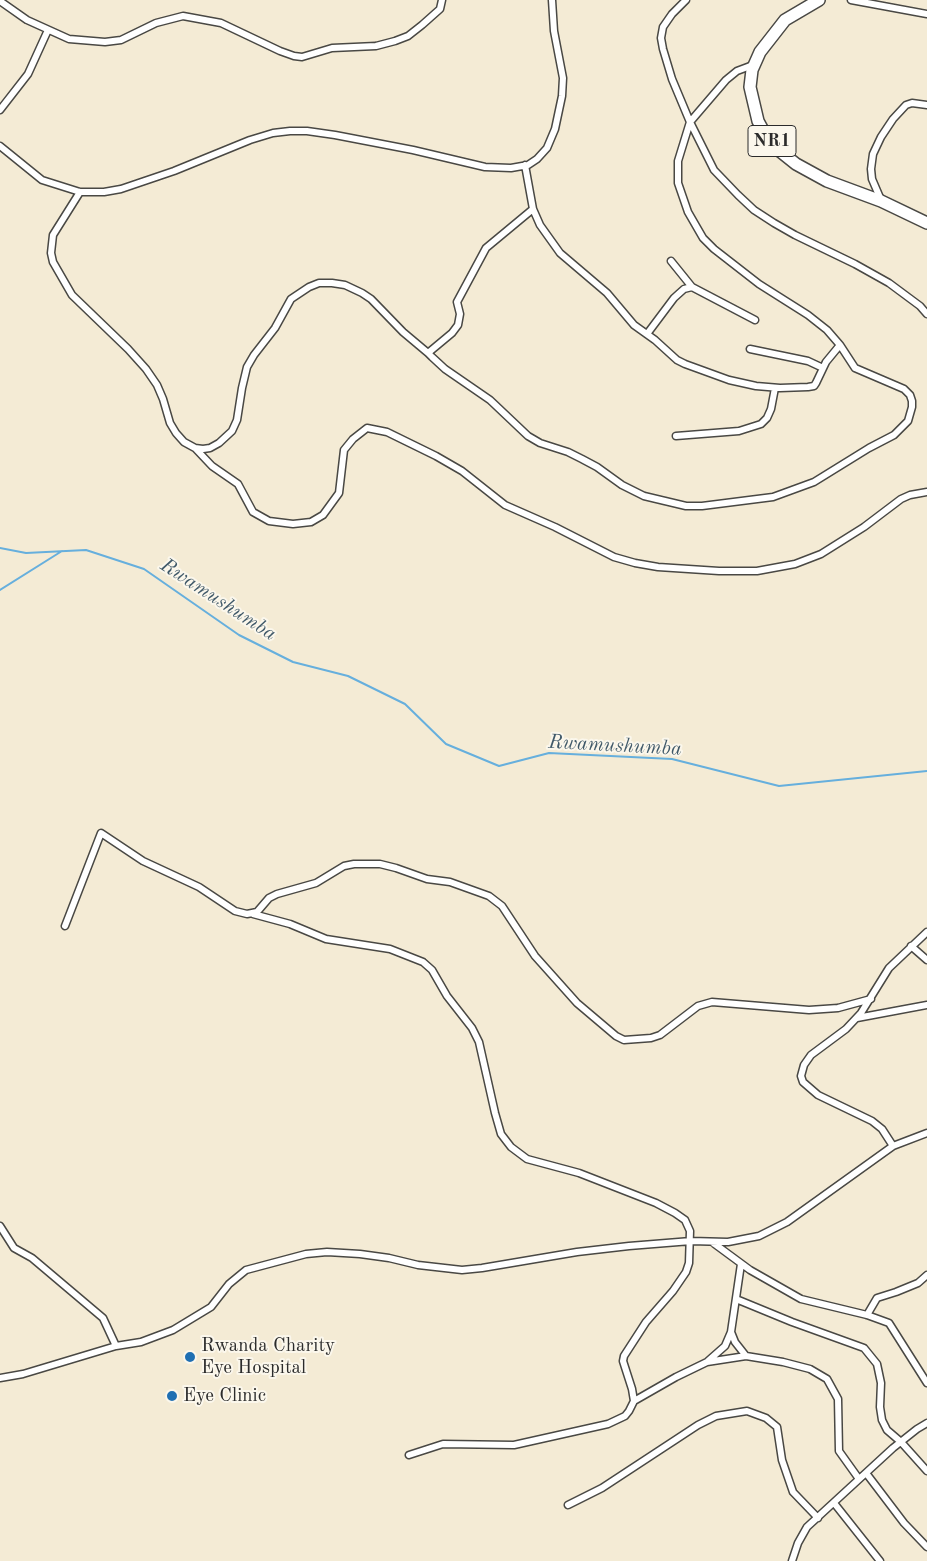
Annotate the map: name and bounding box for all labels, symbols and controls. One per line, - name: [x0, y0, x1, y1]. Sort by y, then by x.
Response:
- road number: NR1: [748, 125, 796, 156]
- water label: Rwamushumba: [155, 554, 281, 646]
- water label: Rwamushumba: [548, 731, 682, 761]
- place label: Rwanda Charity Eye Hospital: [201, 1335, 335, 1379]
- marker: Rwanda Charity Eye Hospital: [183, 1350, 197, 1364]
- place label: Eye Clinic: [183, 1385, 266, 1407]
- marker: Eye Clinic: [165, 1389, 179, 1403]

